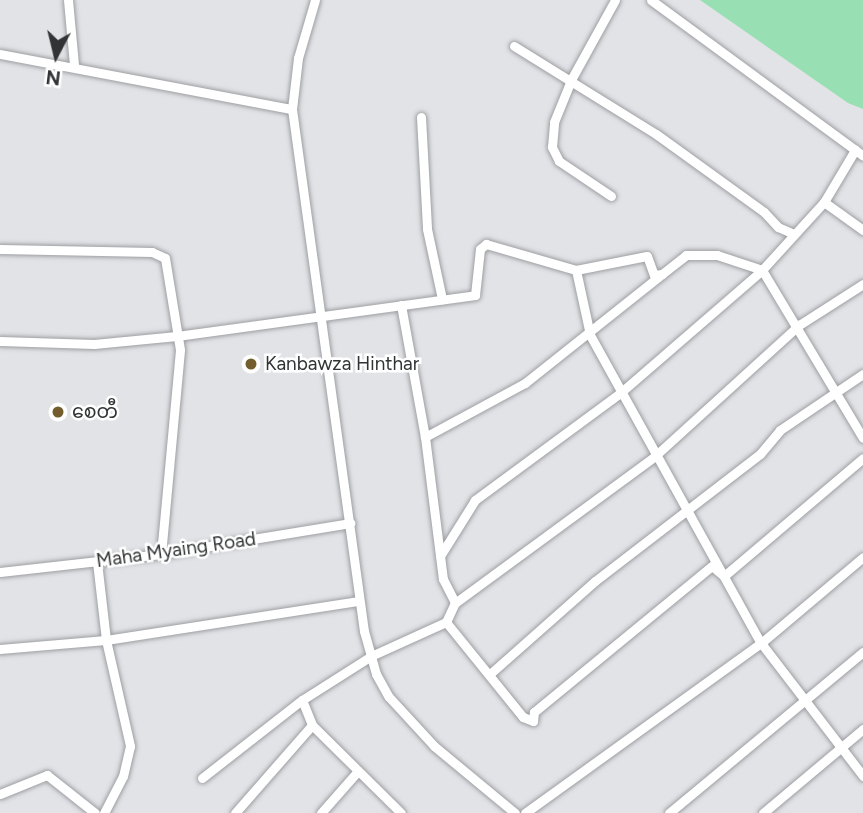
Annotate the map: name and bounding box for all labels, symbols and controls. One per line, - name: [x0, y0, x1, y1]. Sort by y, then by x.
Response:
- north arrow: [21, 21, 91, 91]
- text: N: [45, 65, 62, 90]
- place label: Kanbawza Hinthar: [265, 353, 419, 375]
- marker: Kanbawza Hinthar: [243, 356, 259, 372]
- place label: စေတီ: [72, 401, 118, 423]
- marker: စေတီ: [50, 404, 66, 420]
- street label: Maha Myaing Road: [95, 528, 257, 572]

